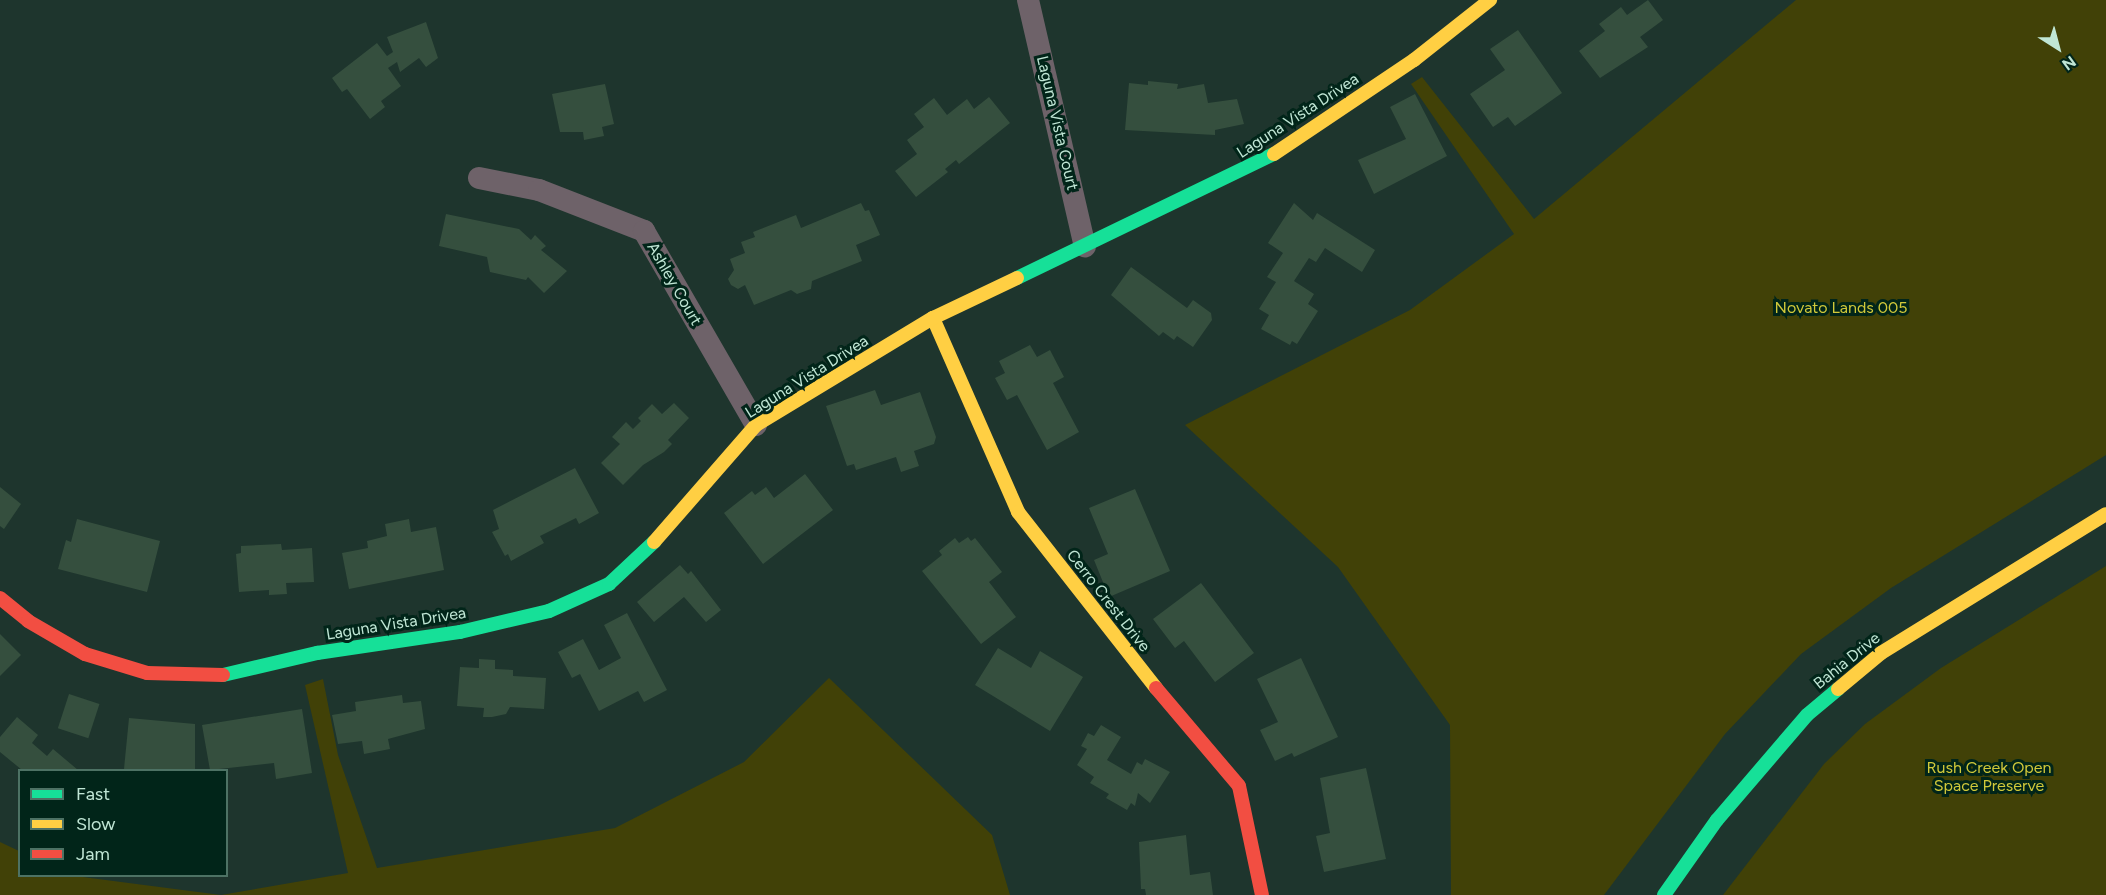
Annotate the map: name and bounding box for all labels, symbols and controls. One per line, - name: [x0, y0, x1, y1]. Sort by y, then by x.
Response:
- north arrow: [2028, 18, 2088, 78]
- text: N: [2058, 52, 2079, 74]
- street label: Laguna Vista Court: [1032, 54, 1082, 192]
- street label: Laguna Vista Drivea: [1233, 69, 1363, 163]
- street label: Ashley Court: [642, 239, 706, 329]
- park label: Novato Lands 005: [1775, 298, 1907, 318]
- street label: Laguna Vista Drivea: [742, 331, 872, 423]
- street label: Cerro Crest Drive: [1062, 546, 1154, 656]
- street label: Laguna Vista Drivea: [325, 603, 467, 645]
- street label: Bahia Drive: [1810, 628, 1884, 694]
- park label: Rush Creek Open Space Preserve: [1927, 758, 2051, 796]
- legend: [18, 769, 228, 877]
- text: Fast: [76, 783, 110, 805]
- text: Slow: [76, 813, 115, 835]
- text: Jam: [76, 843, 110, 865]

